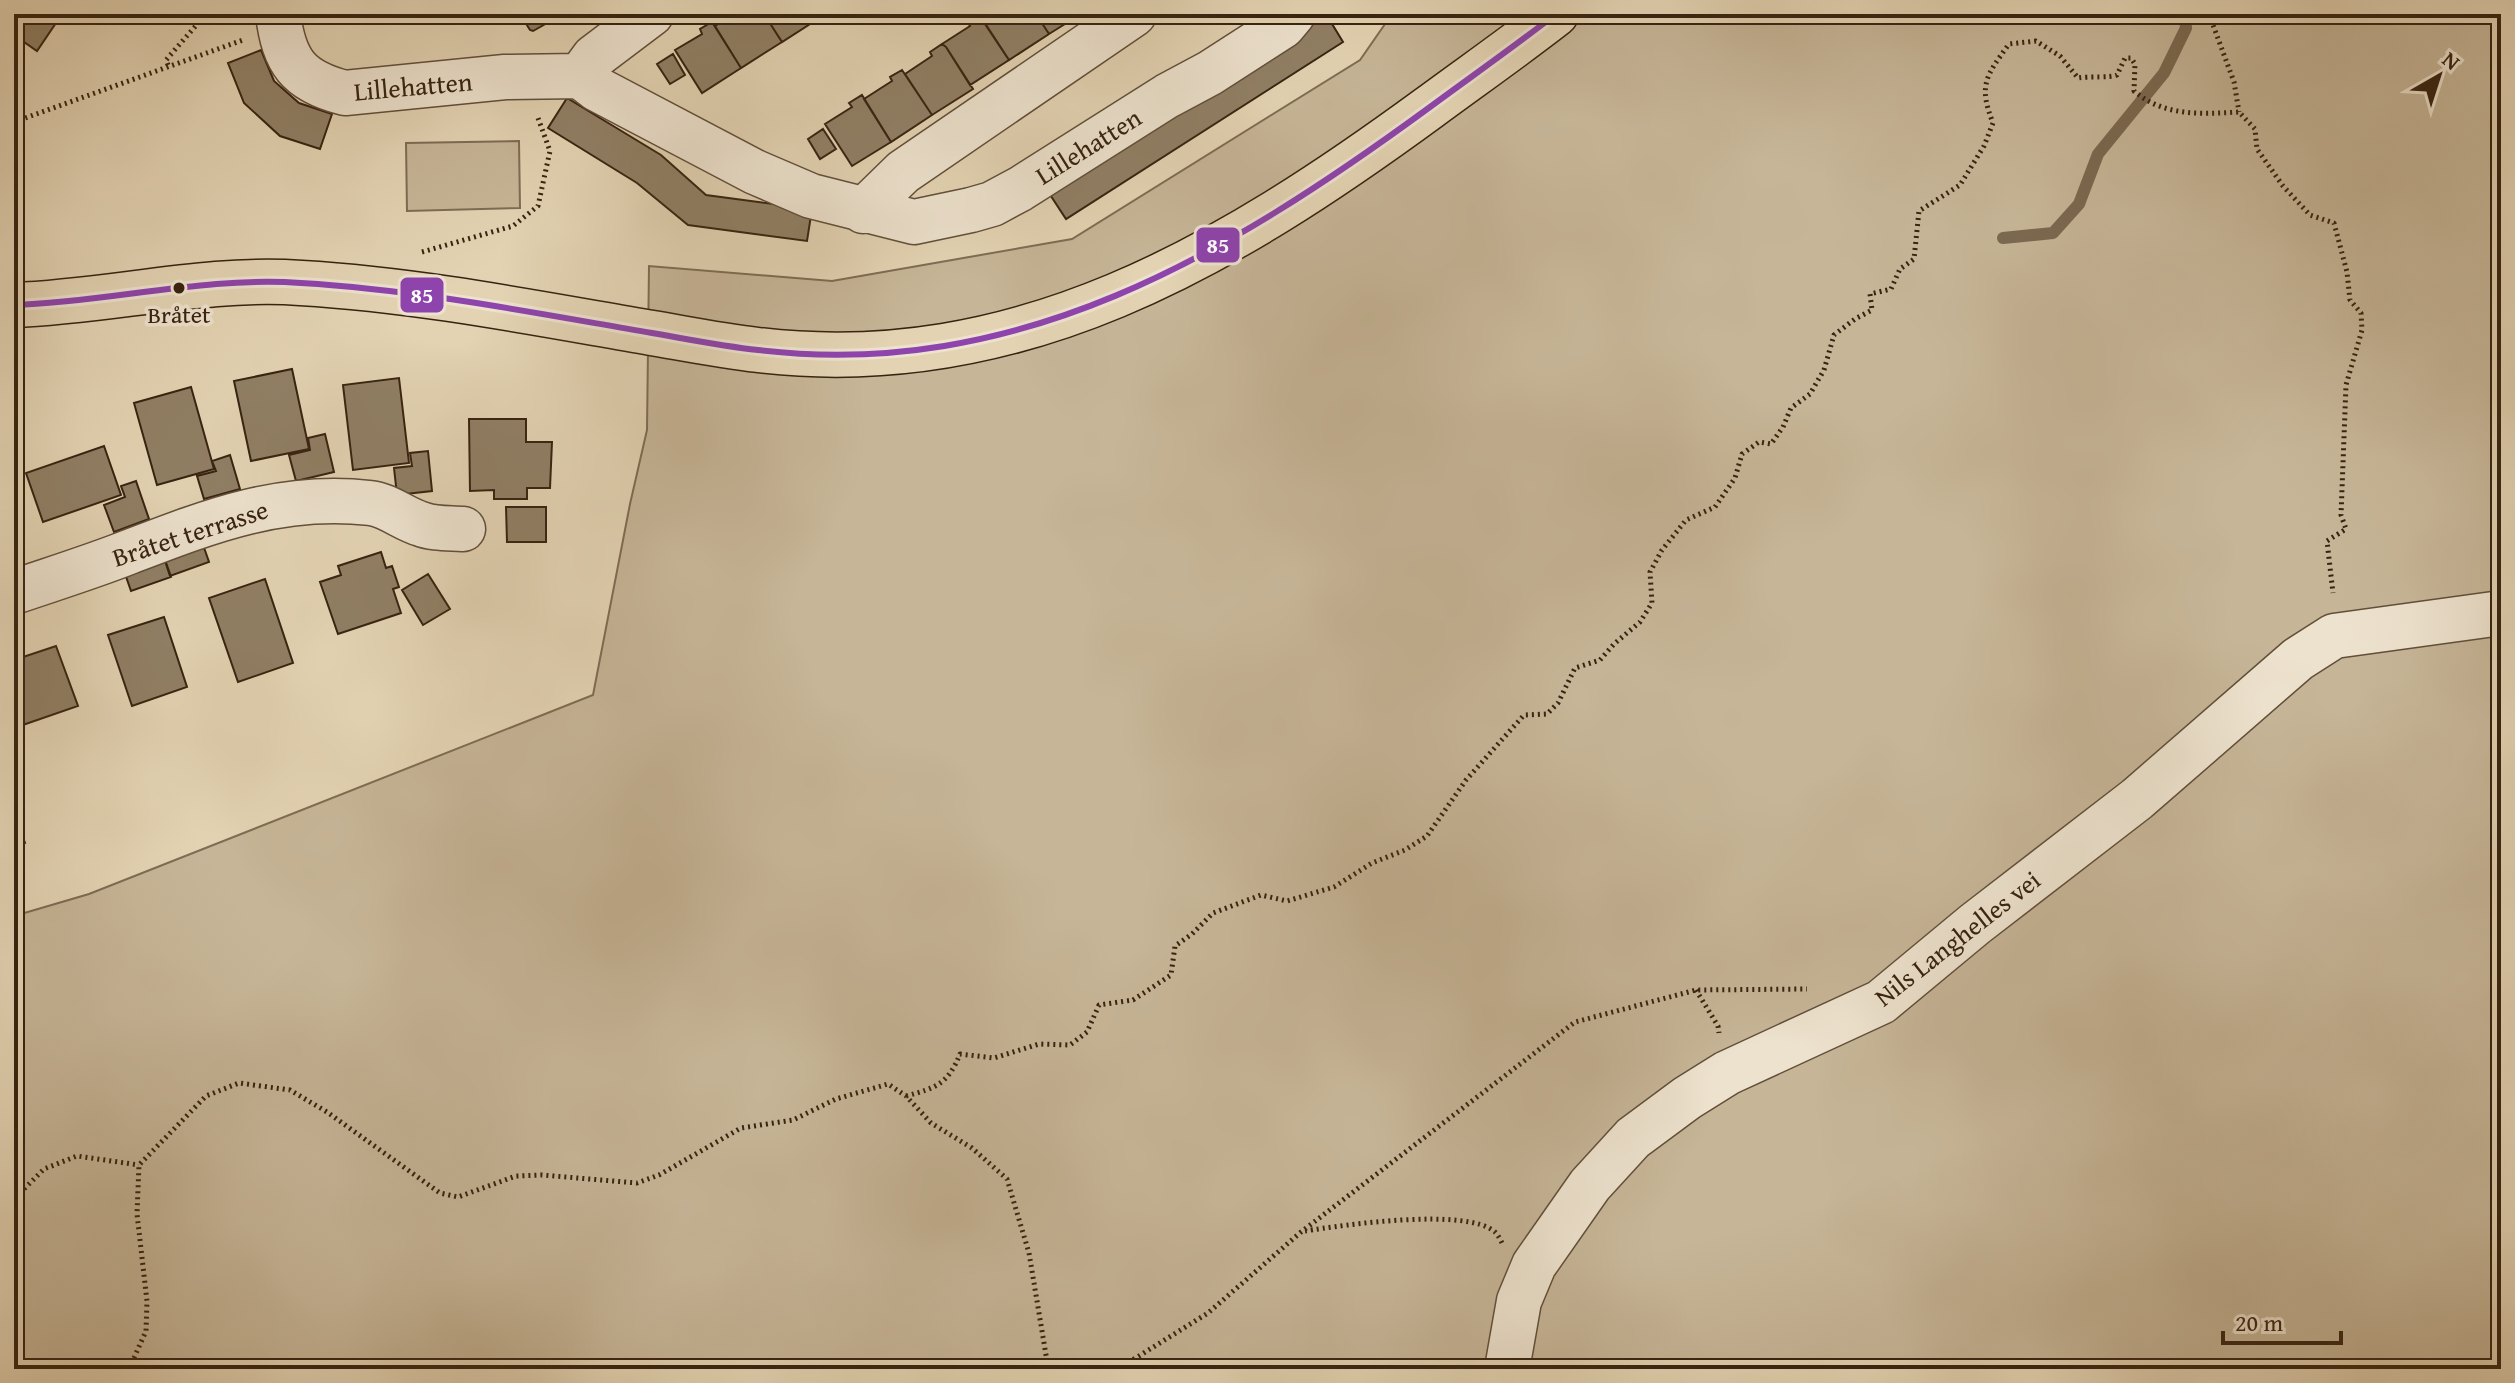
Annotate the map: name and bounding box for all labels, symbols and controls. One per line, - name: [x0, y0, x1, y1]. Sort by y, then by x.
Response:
- north arrow: [2399, 36, 2479, 116]
- text: N: [2436, 43, 2468, 78]
- street label: Lillehatten: [352, 61, 474, 111]
- street label: Lillehatten: [1027, 98, 1149, 194]
- line badge: 85: [1195, 226, 1241, 264]
- text: 85: [1207, 229, 1229, 261]
- line badge: 85: [399, 276, 445, 314]
- text: 85: [411, 279, 433, 311]
- marker: Bråtet: [171, 280, 187, 296]
- place label: Bråtet: [147, 297, 211, 332]
- street label: Bråtet terrasse: [107, 489, 273, 577]
- street label: Nils Langhelles vei: [1866, 861, 2048, 1015]
- scale bar: [2223, 1295, 2341, 1345]
- text: 20 m: [2235, 1305, 2283, 1340]

